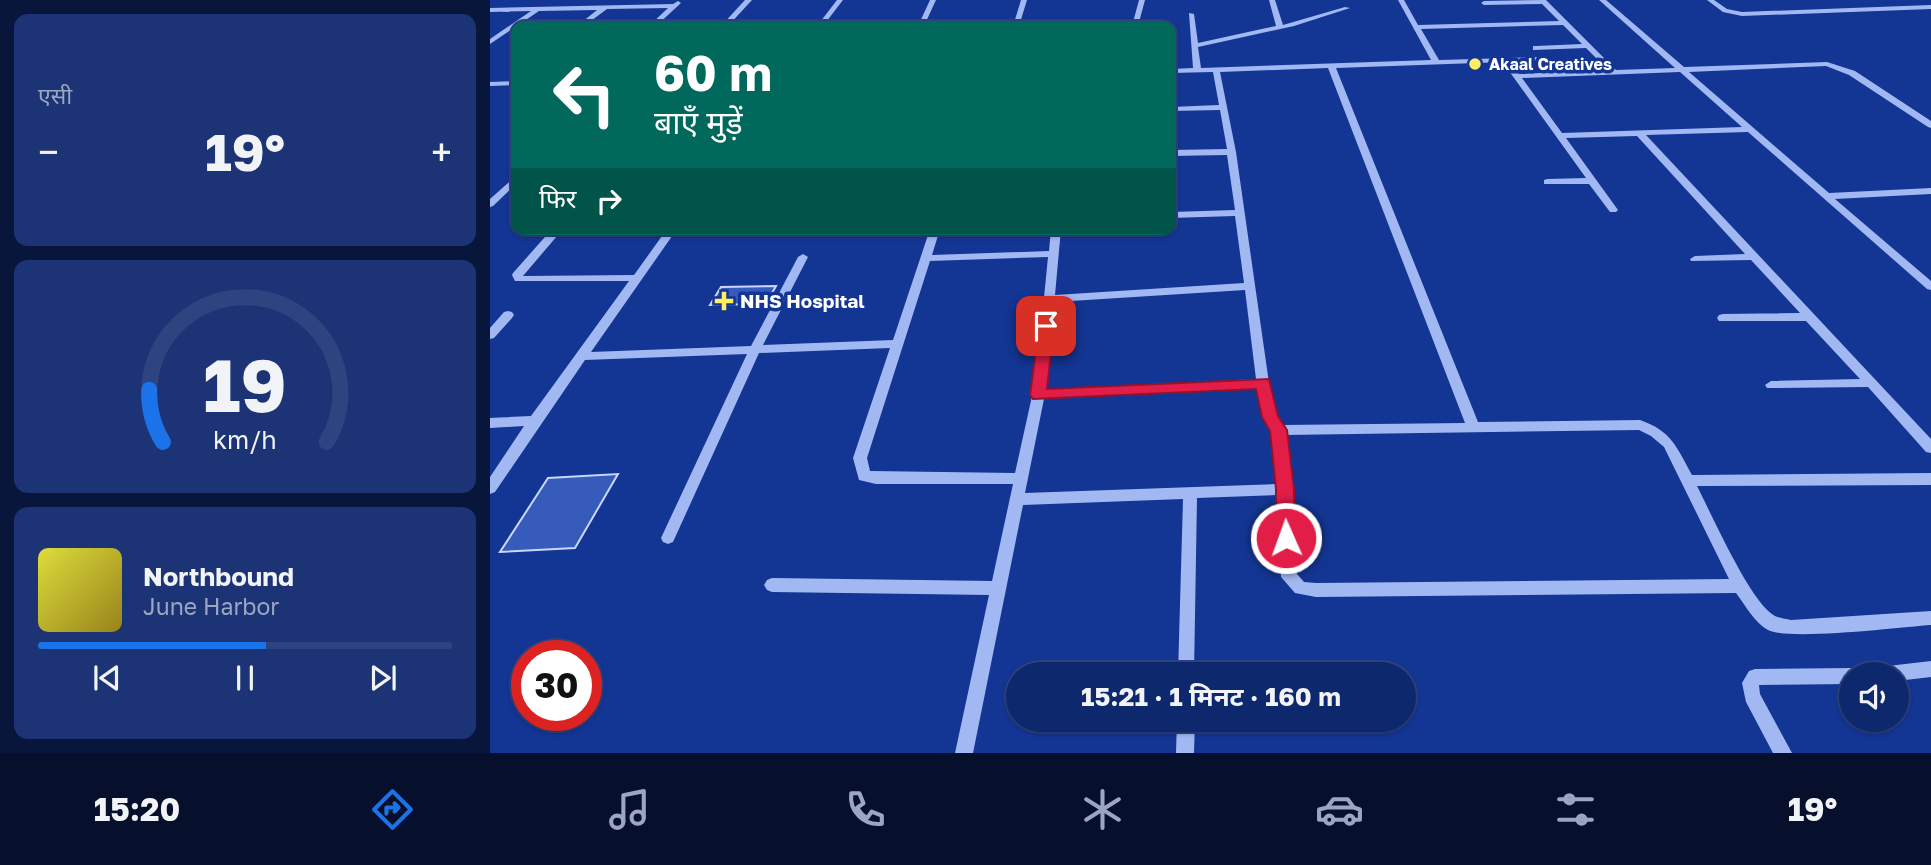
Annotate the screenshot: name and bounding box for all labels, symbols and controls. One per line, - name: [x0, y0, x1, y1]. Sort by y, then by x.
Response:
- text: 60 m: [654, 43, 772, 102]
- icon: left: [539, 49, 630, 140]
- place label: Akaal Creatives: [1489, 54, 1612, 74]
- marker: Akaal Creatives: [1467, 56, 1483, 72]
- text: एसी: [38, 81, 72, 109]
- text: बाएँ मुड़ें: [654, 103, 743, 141]
- text: 19°: [205, 120, 285, 182]
- text: −: [38, 129, 59, 174]
- text: +: [431, 129, 452, 174]
- icon: right: [590, 182, 628, 220]
- text: फिर: [539, 183, 576, 214]
- place label: NHS Hospital: [740, 289, 865, 312]
- marker: NHS Hospital: [714, 291, 734, 311]
- pin: [1016, 296, 1076, 356]
- icon: arrive: [1027, 307, 1065, 345]
- text: 19: [203, 342, 287, 429]
- text: km/h: [213, 424, 277, 455]
- position arrow: [1249, 501, 1323, 575]
- text: Northbound: [143, 561, 294, 592]
- text: June Harbor: [143, 592, 279, 620]
- speed limit sign: 30: [511, 640, 602, 731]
- icon: previous: [88, 659, 126, 697]
- icon: pause: [226, 659, 264, 697]
- icon: next: [364, 659, 402, 697]
- map controls: [1839, 662, 1909, 732]
- button: sound: [1839, 662, 1909, 732]
- text: 15:21 · 1 मिनट · 160 m: [1081, 681, 1341, 712]
- icon: directions: [368, 785, 417, 834]
- icon: music: [605, 785, 654, 834]
- icon: phone: [841, 785, 890, 834]
- icon: climate: [1078, 785, 1127, 834]
- icon: car: [1315, 785, 1364, 834]
- icon: filters: [1551, 785, 1600, 834]
- text: 15:20: [94, 790, 180, 828]
- text: 19°: [1788, 790, 1837, 828]

